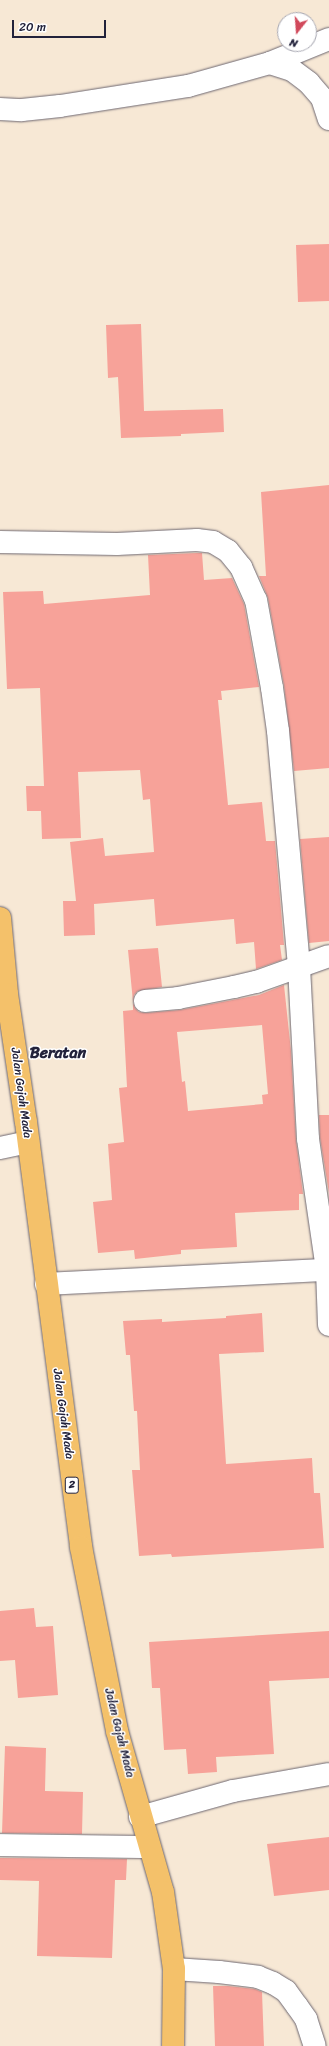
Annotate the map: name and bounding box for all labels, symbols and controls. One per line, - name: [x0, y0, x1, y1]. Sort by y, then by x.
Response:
- scale bar: [14, 12, 108, 38]
- north arrow: [277, 12, 317, 52]
- text: 20 m: [19, 16, 46, 38]
- text: N: [287, 33, 300, 53]
- district label: Beratan: [30, 1043, 86, 1063]
- street label: Jalan Gajah Mada: [7, 1047, 35, 1139]
- street label: Jalan Gajah Mada: [49, 1368, 77, 1460]
- road number: 2: [64, 1476, 80, 1494]
- street label: Jalan Gajah Mada: [101, 1687, 137, 1779]

